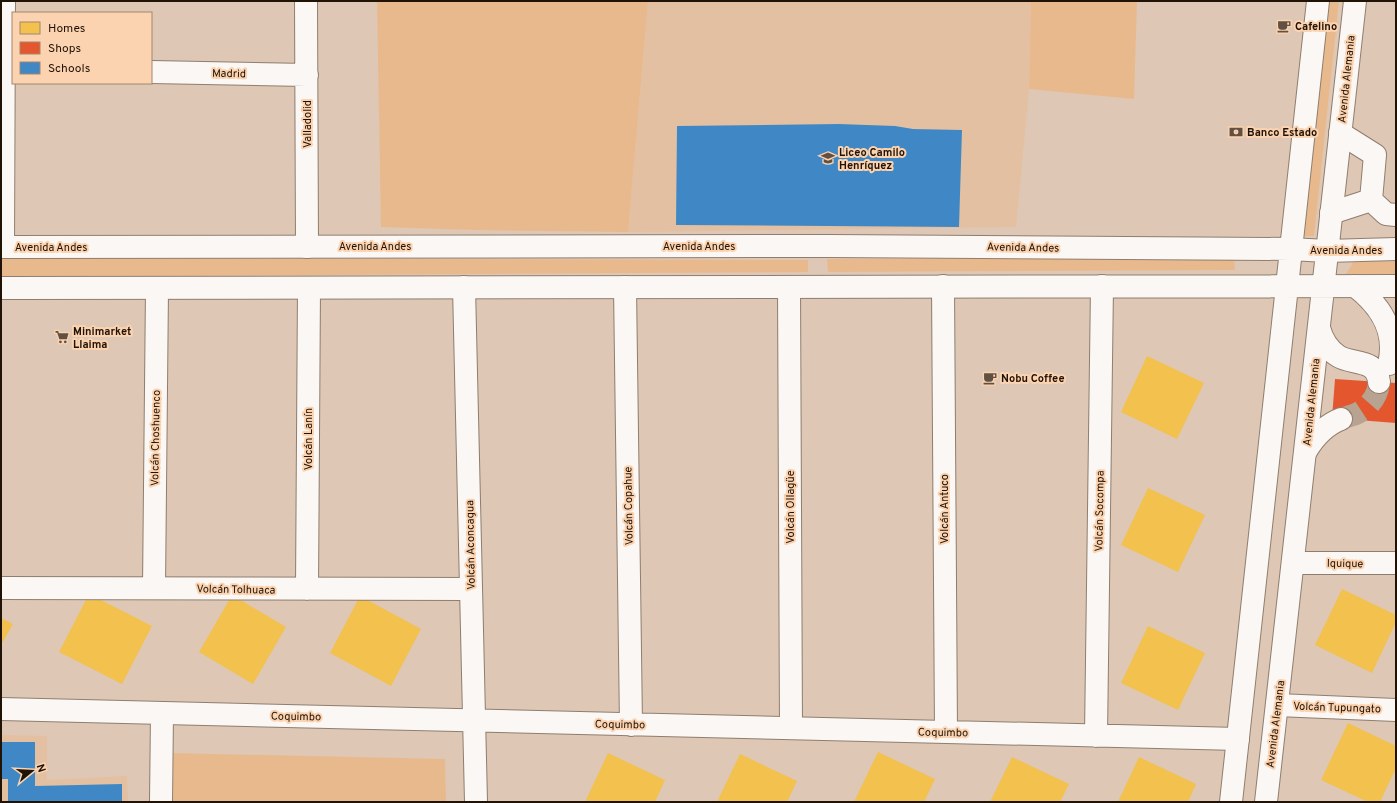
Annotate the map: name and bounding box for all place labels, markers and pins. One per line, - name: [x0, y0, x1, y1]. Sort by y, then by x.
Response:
- cafe icon: Cafelino: [1276, 18, 1292, 34]
- place label: Cafelino: [1295, 20, 1337, 34]
- bank icon: Banco Estado: [1228, 124, 1244, 140]
- place label: Banco Estado: [1247, 126, 1317, 140]
- place label: Liceo Camilo Henríquez: [839, 146, 905, 173]
- school or university icon: Liceo Camilo Henríquez: [820, 150, 836, 166]
- place label: Minimarket Llaima: [73, 325, 131, 352]
- supermarket icon: Minimarket Llaima: [54, 329, 70, 345]
- cafe icon: Nobu Coffee: [982, 370, 998, 386]
- place label: Nobu Coffee: [1001, 372, 1065, 386]

